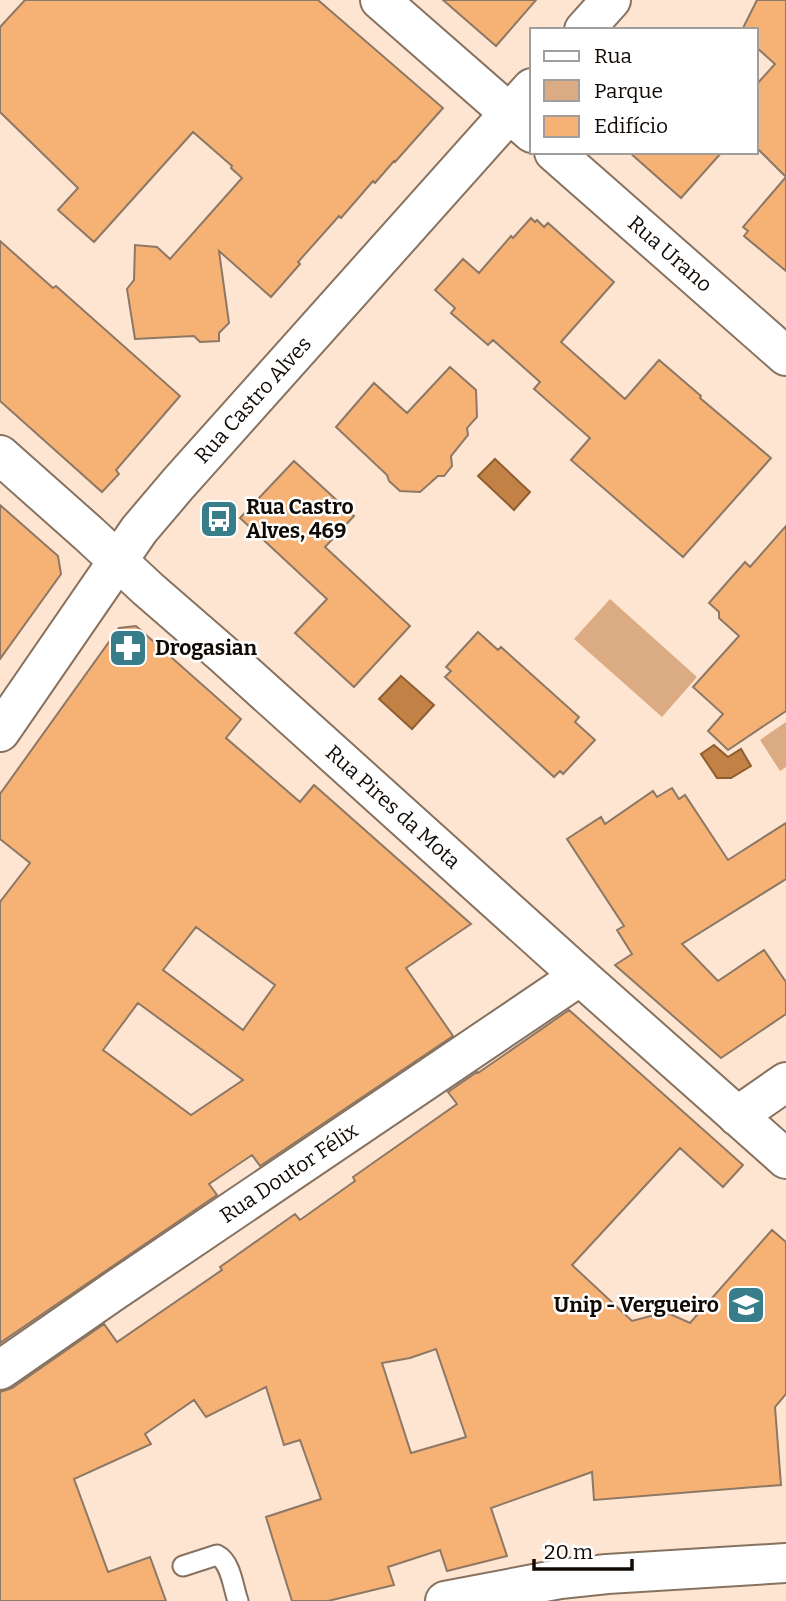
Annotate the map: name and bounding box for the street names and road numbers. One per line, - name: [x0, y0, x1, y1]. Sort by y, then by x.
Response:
- street label: Rua Urano: [622, 210, 718, 298]
- street label: Rua Castro Alves: [189, 331, 317, 469]
- street label: Rua Pires da Mota: [320, 740, 466, 875]
- street label: Rua Doutor Félix: [215, 1117, 363, 1229]

